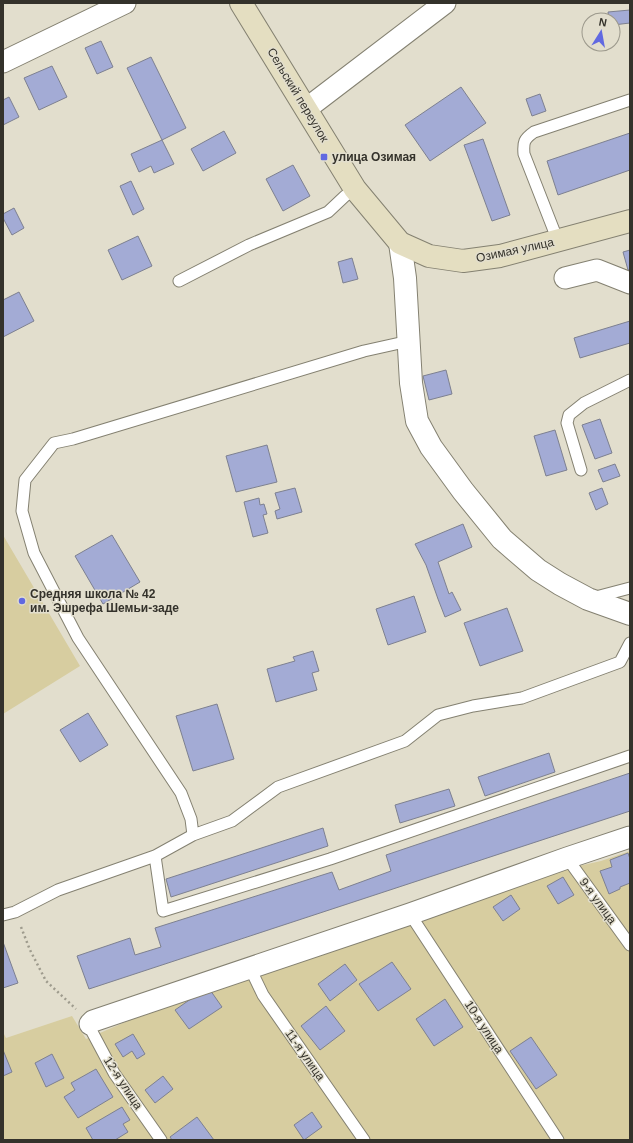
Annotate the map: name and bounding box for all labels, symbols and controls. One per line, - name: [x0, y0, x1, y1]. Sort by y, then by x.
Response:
- north arrow: [581, 12, 621, 52]
- text: N: [598, 16, 608, 29]
- street label: Сельский переулок: [264, 45, 332, 145]
- place label: улица Озимая: [332, 150, 416, 164]
- marker: улица Озимая: [319, 152, 329, 162]
- street label: Озимая улица: [475, 235, 556, 265]
- place label: Средняя школа № 42 им. Эшрефа Шемьи-заде: [30, 587, 179, 615]
- marker: Средняя школа № 42 им. Эшрефа Шемьи-заде: [17, 596, 27, 606]
- street label: 9-я улица: [577, 875, 620, 927]
- street label: 10-я улица: [462, 998, 506, 1056]
- street label: 11-я улица: [282, 1027, 328, 1084]
- street label: 12-я улица: [101, 1054, 145, 1112]

